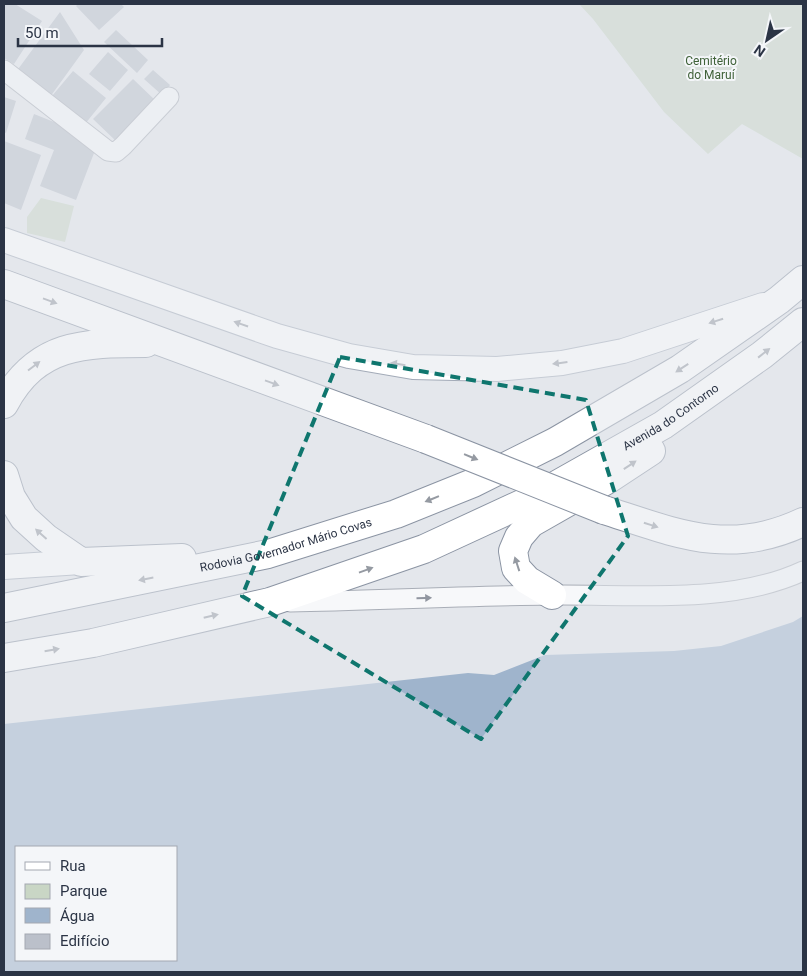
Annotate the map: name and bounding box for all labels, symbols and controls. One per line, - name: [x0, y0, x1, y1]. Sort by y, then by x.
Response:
- scale bar: [18, 15, 161, 47]
- north arrow: [742, 15, 792, 65]
- text: 50 m: [25, 24, 59, 42]
- text: N: [751, 41, 768, 60]
- park label: Cemitério do Maruí: [685, 54, 737, 82]
- one-way arrow: [42, 298, 57, 305]
- one-way arrow: [709, 317, 724, 325]
- one-way arrow: [233, 320, 248, 328]
- one-way arrow: [757, 348, 770, 359]
- one-way arrow: [552, 359, 568, 367]
- one-way arrow: [27, 360, 40, 371]
- one-way arrow: [390, 360, 406, 368]
- one-way arrow: [675, 363, 688, 372]
- one-way arrow: [265, 379, 280, 387]
- street label: Avenida do Contorno: [620, 381, 722, 453]
- one-way arrow: [464, 454, 479, 461]
- one-way arrow: [624, 460, 637, 470]
- one-way arrow: [425, 496, 439, 504]
- street label: Rodovia Governador Mário Covas: [199, 515, 374, 575]
- one-way arrow: [643, 522, 658, 529]
- one-way arrow: [36, 528, 48, 540]
- one-way arrow: [512, 556, 520, 571]
- one-way arrow: [359, 566, 374, 574]
- one-way arrow: [139, 575, 154, 583]
- one-way arrow: [416, 594, 432, 602]
- one-way arrow: [203, 612, 218, 620]
- one-way arrow: [44, 646, 60, 654]
- legend: [15, 846, 178, 961]
- text: Rua: [60, 857, 86, 875]
- text: Parque: [60, 882, 107, 900]
- text: Água: [60, 907, 95, 925]
- text: Edifício: [60, 932, 109, 950]

